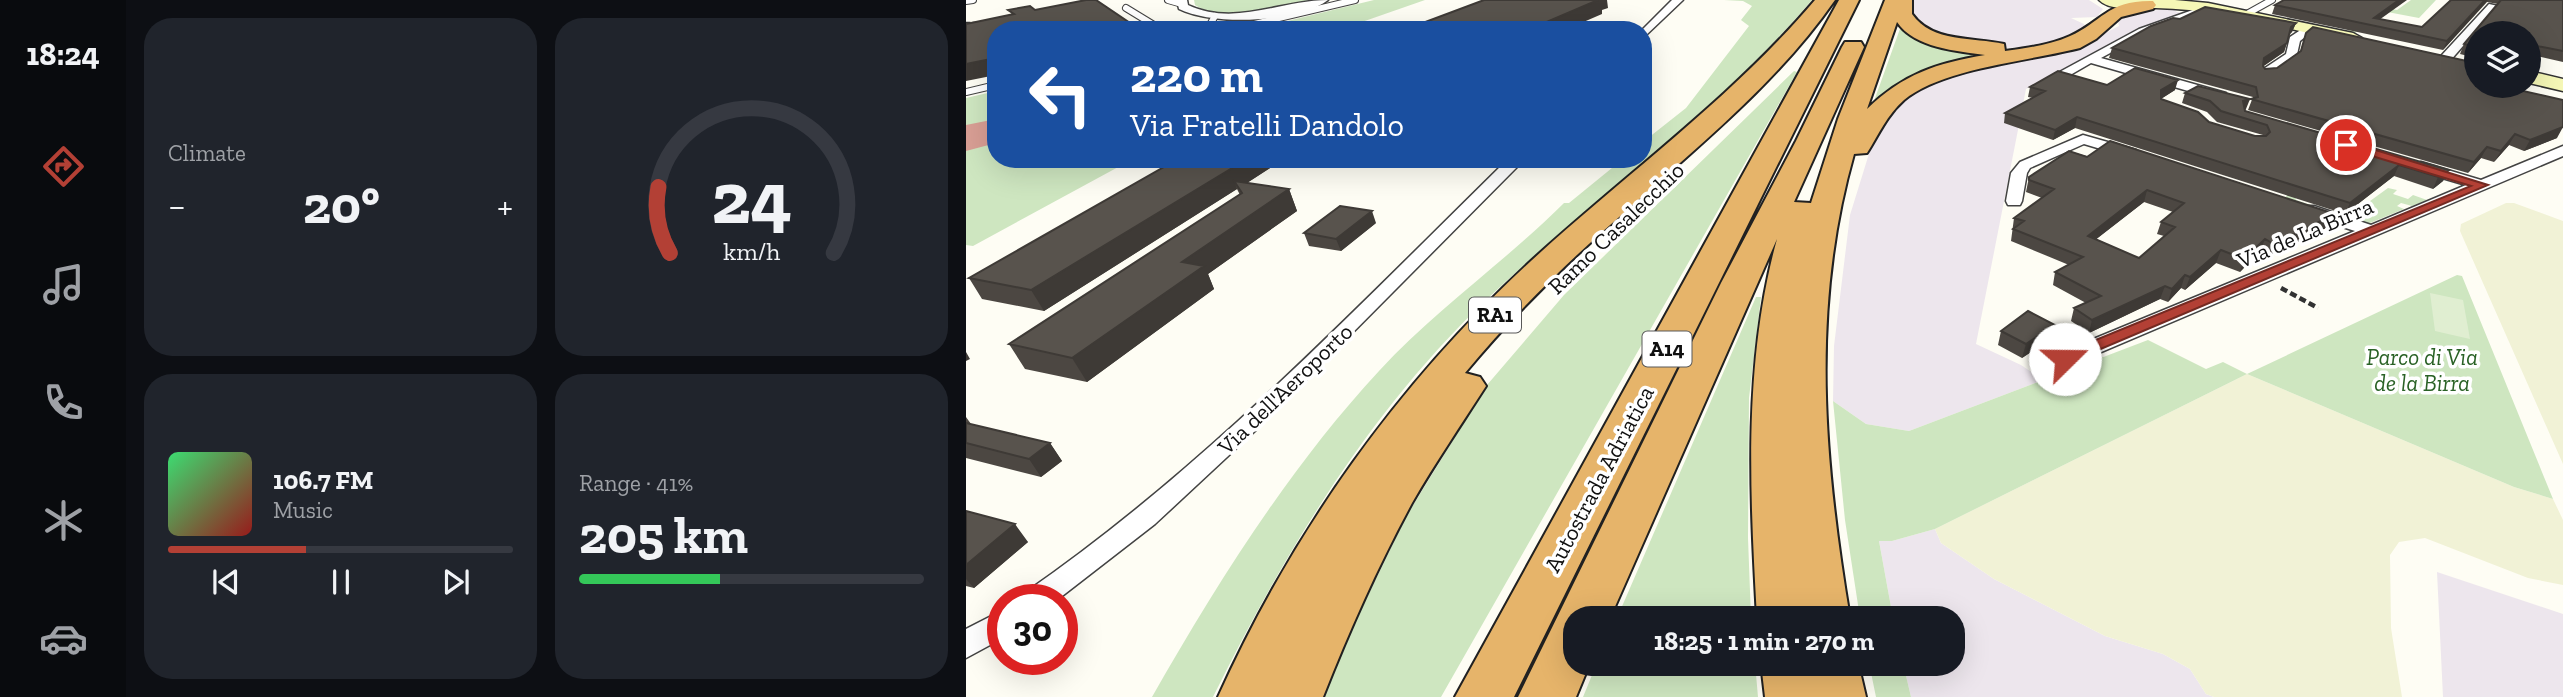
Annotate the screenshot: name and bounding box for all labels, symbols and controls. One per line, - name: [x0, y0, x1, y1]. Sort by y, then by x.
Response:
- map controls: [2464, 21, 2541, 98]
- button: layers: [2464, 21, 2541, 98]
- text: 18:24: [26, 35, 100, 73]
- text: 220 m: [1130, 46, 1263, 105]
- icon: left: [1015, 49, 1106, 140]
- text: Via Fratelli Dandolo: [1130, 106, 1404, 144]
- pin: [2316, 115, 2376, 175]
- icon: arrive: [2327, 126, 2365, 164]
- text: Climate: [168, 139, 246, 167]
- icon: directions: [39, 142, 88, 191]
- text: 24: [711, 154, 792, 242]
- street label: Ramo Casalecchio: [1542, 156, 1690, 300]
- text: 20°: [303, 174, 380, 236]
- text: −: [168, 183, 186, 229]
- text: +: [497, 183, 513, 229]
- street label: Via de La Birra: [2232, 192, 2377, 275]
- text: km/h: [723, 236, 780, 266]
- icon: music: [39, 260, 88, 309]
- road number: RA1: [1469, 298, 1521, 332]
- street label: Via dell'Aeroporto: [1211, 317, 1358, 461]
- position arrow: [2028, 322, 2102, 396]
- road number: A14: [1642, 332, 1692, 366]
- park label: Parco di Via de la Birra: [2366, 343, 2478, 397]
- icon: phone: [39, 378, 88, 427]
- street label: Autostrada Adriatica: [1538, 381, 1660, 577]
- text: 106.7 FM: [273, 464, 374, 496]
- text: Range · 41%: [579, 469, 693, 497]
- icon: climate: [39, 496, 88, 545]
- text: Music: [273, 496, 333, 524]
- text: 205 km: [579, 504, 748, 566]
- icon: previous: [207, 563, 245, 601]
- icon: pause: [322, 563, 360, 601]
- icon: next: [437, 563, 475, 601]
- speed limit sign: 30: [987, 584, 1078, 675]
- icon: car: [39, 614, 88, 663]
- text: 18:25 · 1 min · 270 m: [1654, 625, 1874, 657]

